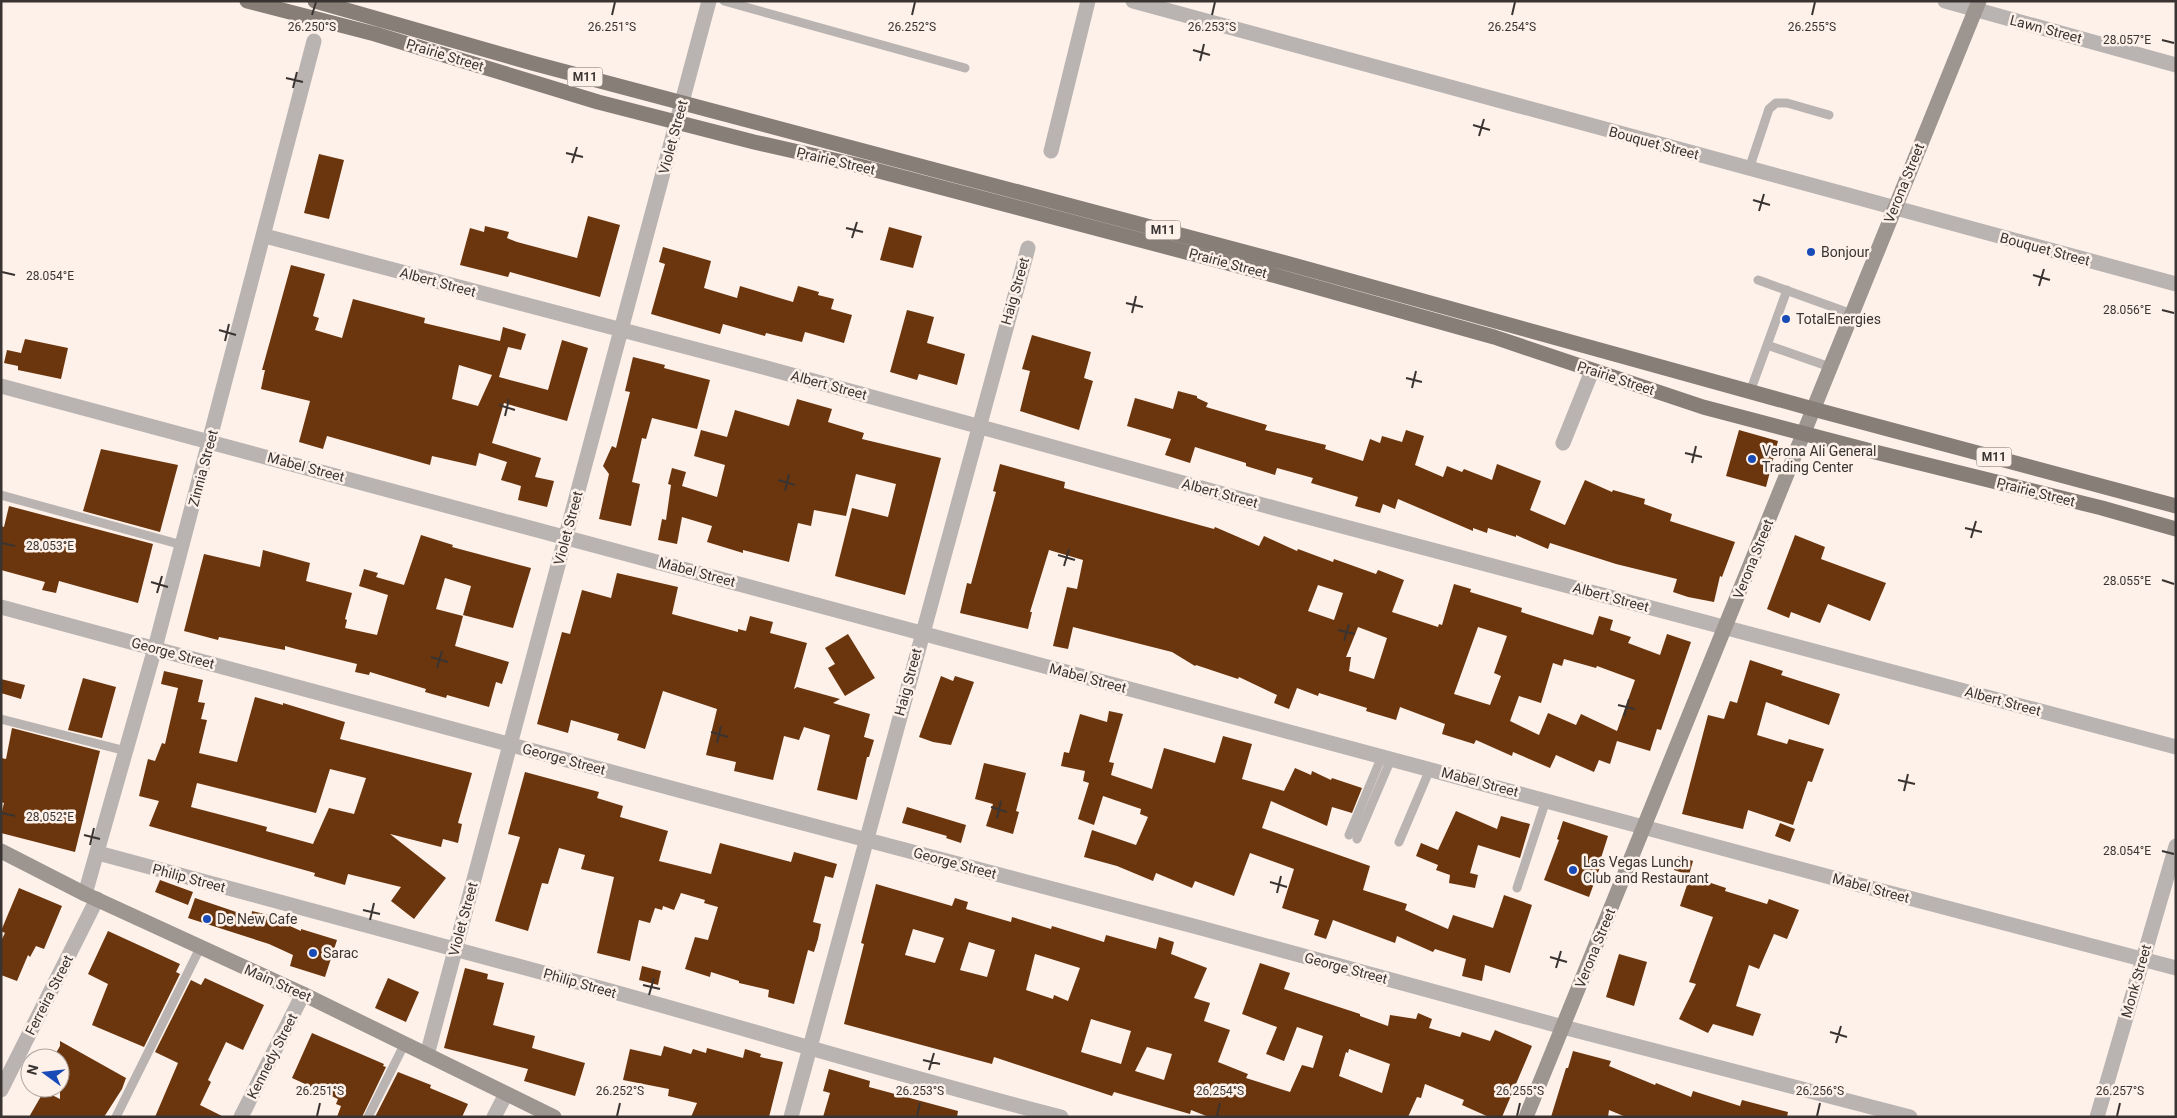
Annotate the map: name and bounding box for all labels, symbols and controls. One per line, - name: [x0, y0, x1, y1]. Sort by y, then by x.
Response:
- street label: Lawn Street: [2008, 12, 2084, 46]
- text: 26.250°S: [288, 20, 336, 34]
- text: 26.251°S: [588, 20, 636, 34]
- text: 26.252°S: [888, 20, 936, 34]
- text: 26.253°S: [1188, 20, 1236, 34]
- text: 26.254°S: [1488, 20, 1536, 34]
- text: 26.255°S: [1788, 20, 1836, 34]
- text: 28.057°E: [2103, 33, 2151, 47]
- street label: Prairie Street: [404, 36, 486, 75]
- road number: M11: [568, 68, 602, 86]
- street label: Violet Street: [655, 98, 691, 176]
- street label: Bouquet Street: [1607, 123, 1701, 163]
- street label: Verona Street: [1881, 140, 1927, 225]
- street label: Prairie Street: [795, 144, 877, 178]
- road number: M11: [1146, 220, 1180, 240]
- street label: Bouquet Street: [1998, 229, 2092, 269]
- place label: Bonjour: [1821, 244, 1869, 260]
- street label: Prairie Street: [1187, 245, 1269, 281]
- marker: Bonjour: [1805, 246, 1817, 258]
- street label: Haig Street: [998, 255, 1032, 327]
- street label: Albert Street: [398, 264, 478, 300]
- text: 28.054°E: [26, 269, 74, 283]
- text: 28.056°E: [2103, 303, 2151, 317]
- place label: TotalEnergies: [1796, 311, 1881, 327]
- marker: TotalEnergies: [1780, 313, 1792, 325]
- street label: Prairie Street: [1575, 358, 1657, 398]
- street label: Albert Street: [789, 367, 869, 403]
- street label: Zinnia Street: [185, 428, 221, 508]
- place label: Verona Ali General Trading Center: [1762, 443, 1876, 475]
- road number: M11: [1976, 448, 2012, 467]
- street label: Mabel Street: [266, 449, 347, 485]
- marker: Verona Ali General Trading Center: [1746, 453, 1758, 465]
- street label: Albert Street: [1180, 475, 1260, 511]
- street label: Prairie Street: [1995, 475, 2077, 510]
- street label: Violet Street: [550, 489, 586, 567]
- street label: Verona Street: [1730, 516, 1776, 601]
- text: 28.053°E: [26, 539, 74, 553]
- street label: Mabel Street: [657, 554, 738, 590]
- text: 28.055°E: [2103, 574, 2151, 588]
- street label: Albert Street: [1571, 579, 1651, 615]
- street label: George Street: [130, 634, 217, 672]
- street label: Haig Street: [891, 646, 925, 718]
- street label: Mabel Street: [1048, 660, 1129, 696]
- street label: Albert Street: [1963, 683, 2043, 719]
- street label: George Street: [521, 740, 608, 778]
- street label: Mabel Street: [1440, 764, 1521, 800]
- text: 28.052°E: [26, 810, 74, 824]
- street label: George Street: [912, 844, 999, 882]
- text: 28.054°E: [2103, 844, 2151, 858]
- place label: Las Vegas Lunch Club and Restaurant: [1583, 854, 1709, 886]
- street label: Philip Street: [151, 861, 228, 896]
- marker: Las Vegas Lunch Club and Restaurant: [1567, 864, 1579, 876]
- street label: Mabel Street: [1831, 870, 1912, 906]
- street label: Violet Street: [445, 880, 481, 958]
- street label: Verona Street: [1572, 905, 1618, 990]
- place label: De New Cafe: [217, 911, 297, 927]
- marker: De New Cafe: [201, 913, 213, 925]
- street label: Monk Street: [2118, 942, 2154, 1019]
- place label: Sarac: [323, 945, 358, 961]
- marker: Sarac: [307, 947, 319, 959]
- street label: George Street: [1303, 949, 1390, 987]
- street label: Ferreira Street: [22, 952, 76, 1038]
- street label: Main Street: [242, 961, 314, 1005]
- street label: Philip Street: [542, 965, 619, 1001]
- street label: Kennedy Street: [244, 1010, 301, 1101]
- north arrow: [20, 1048, 70, 1098]
- text: N: [23, 1063, 41, 1076]
- text: 26.251°S: [296, 1084, 344, 1098]
- text: 26.252°S: [596, 1084, 644, 1098]
- text: 26.253°S: [896, 1084, 944, 1098]
- text: 26.254°S: [1196, 1084, 1244, 1098]
- text: 26.255°S: [1496, 1084, 1544, 1098]
- text: 26.256°S: [1796, 1084, 1844, 1098]
- text: 26.257°S: [2096, 1084, 2144, 1098]

